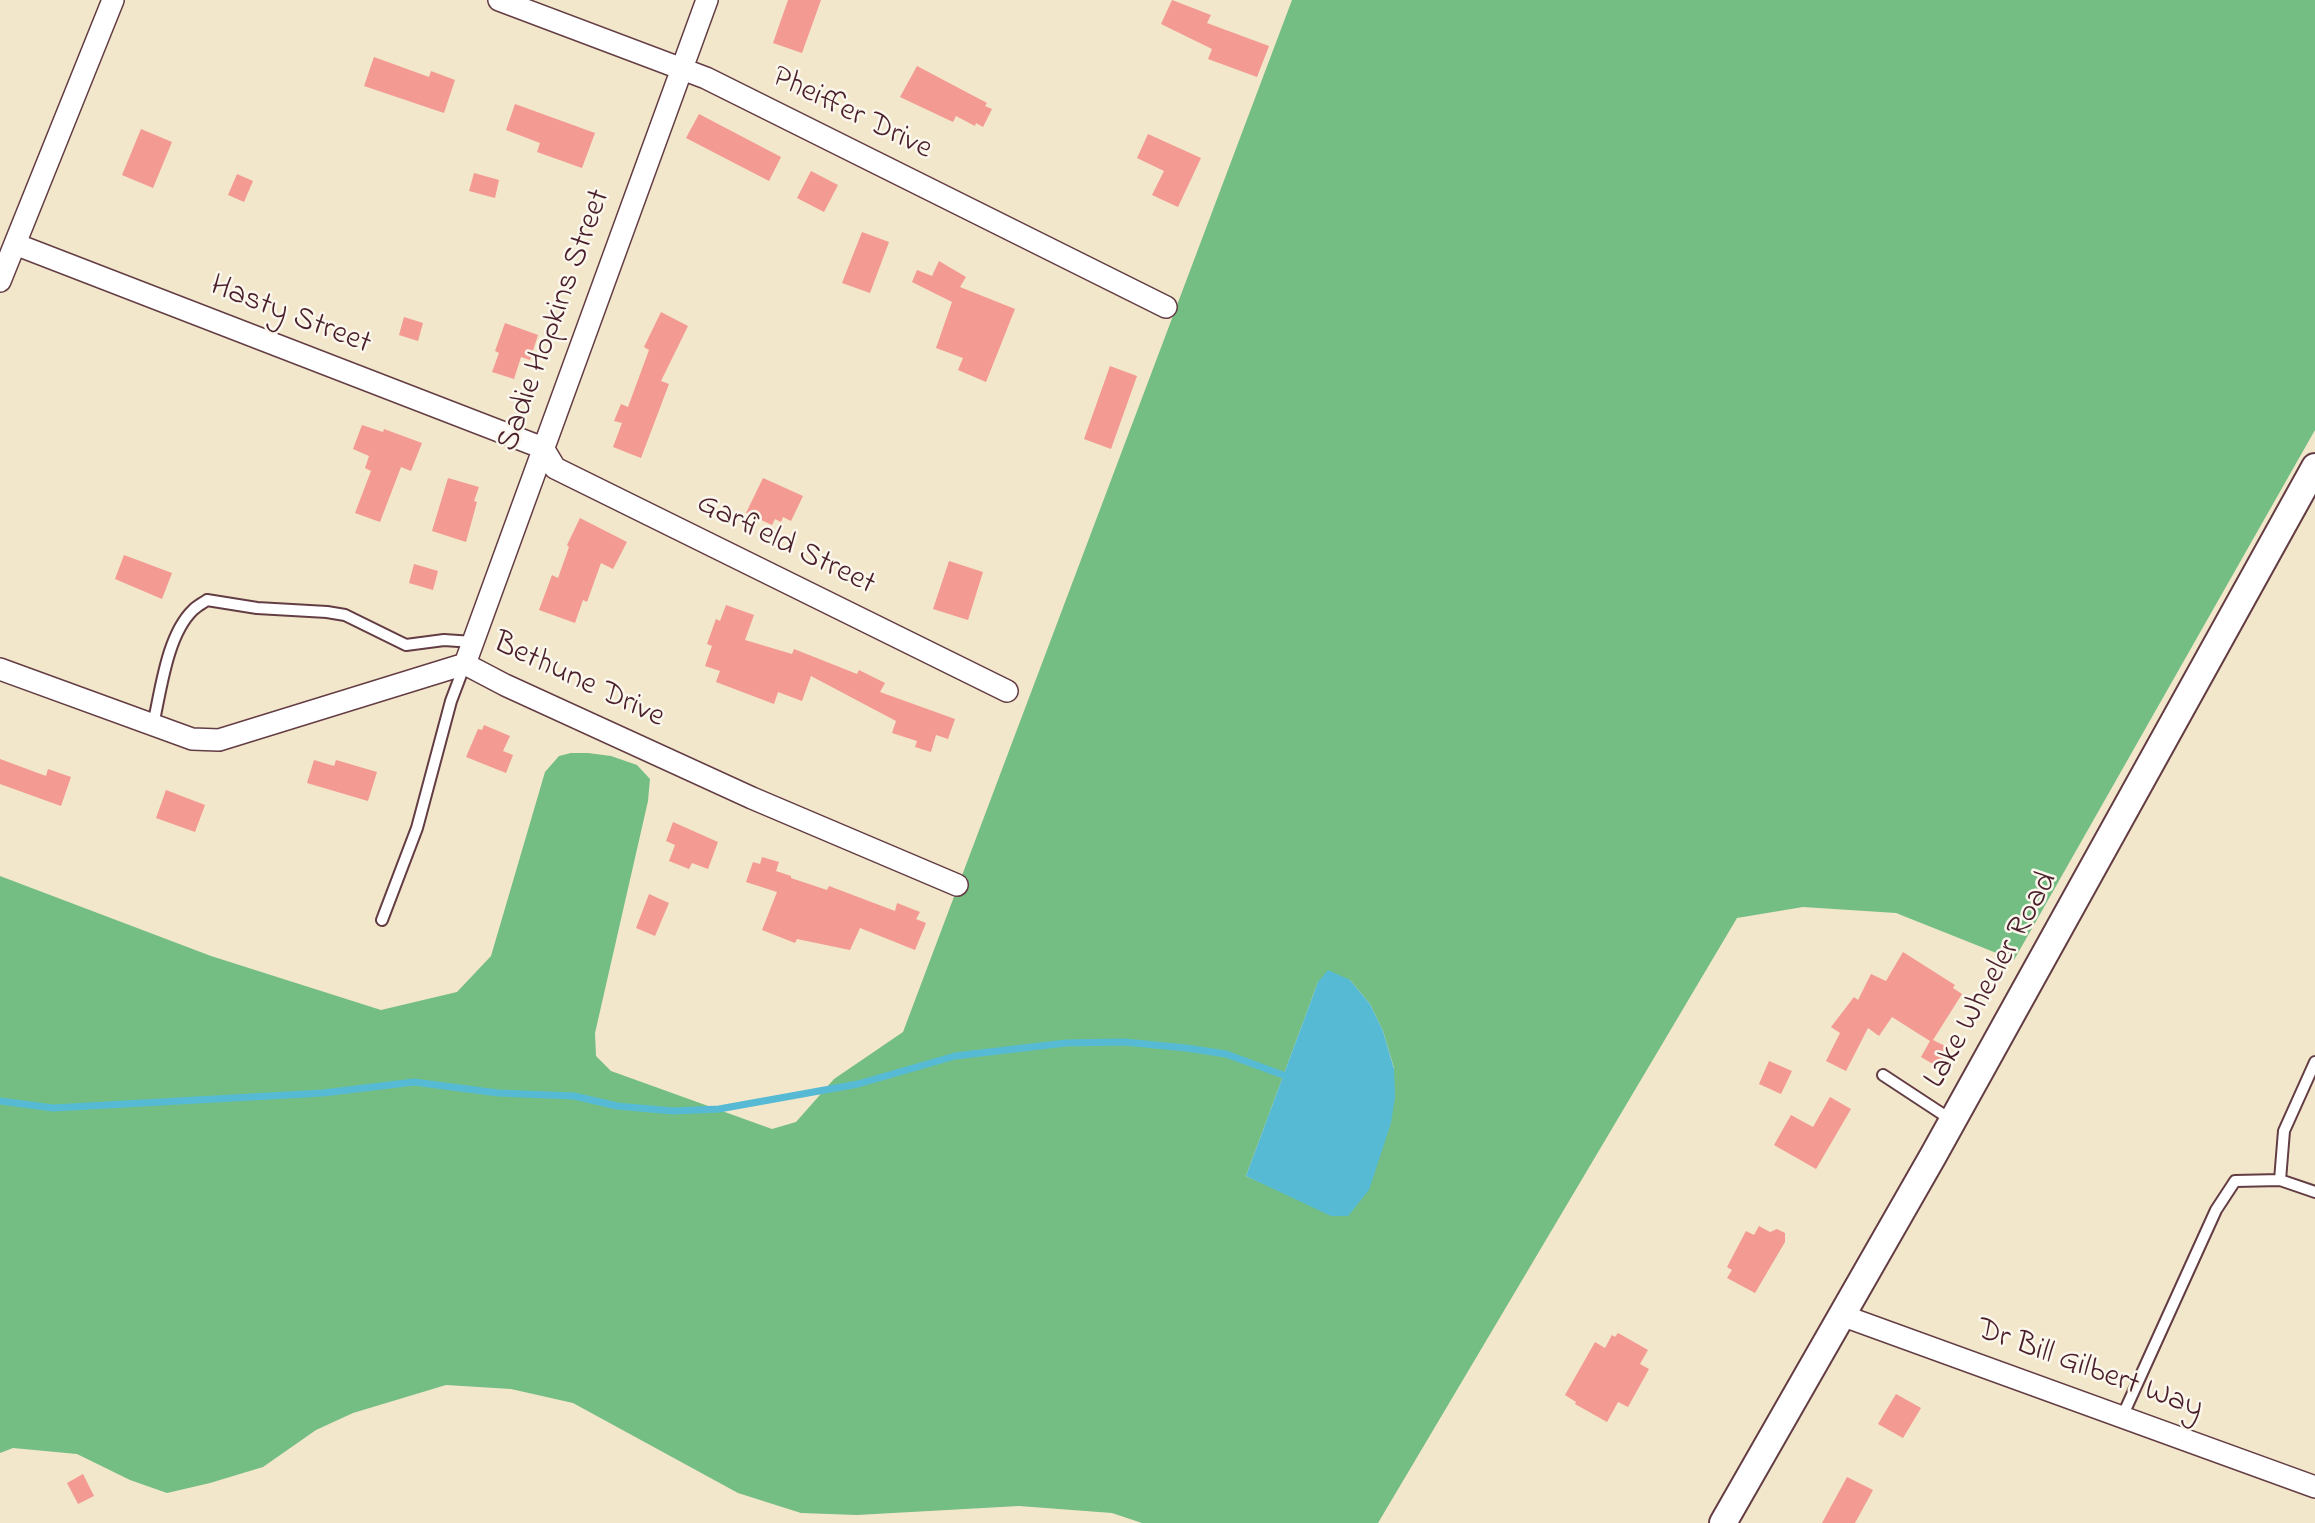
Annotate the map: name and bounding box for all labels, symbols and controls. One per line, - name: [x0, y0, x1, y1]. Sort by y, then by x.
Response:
- street label: Pheiffer Drive: [764, 60, 938, 170]
- street label: Sadie Hopkins Street: [491, 185, 621, 457]
- street label: Hasty Street: [204, 269, 376, 365]
- street label: Garfield Street: [689, 486, 881, 606]
- street label: Bethune Drive: [486, 626, 670, 738]
- street label: Lake Wheeler Road: [1918, 866, 2068, 1096]
- street label: Dr Bill Gilbert Way: [1970, 1312, 2208, 1430]

